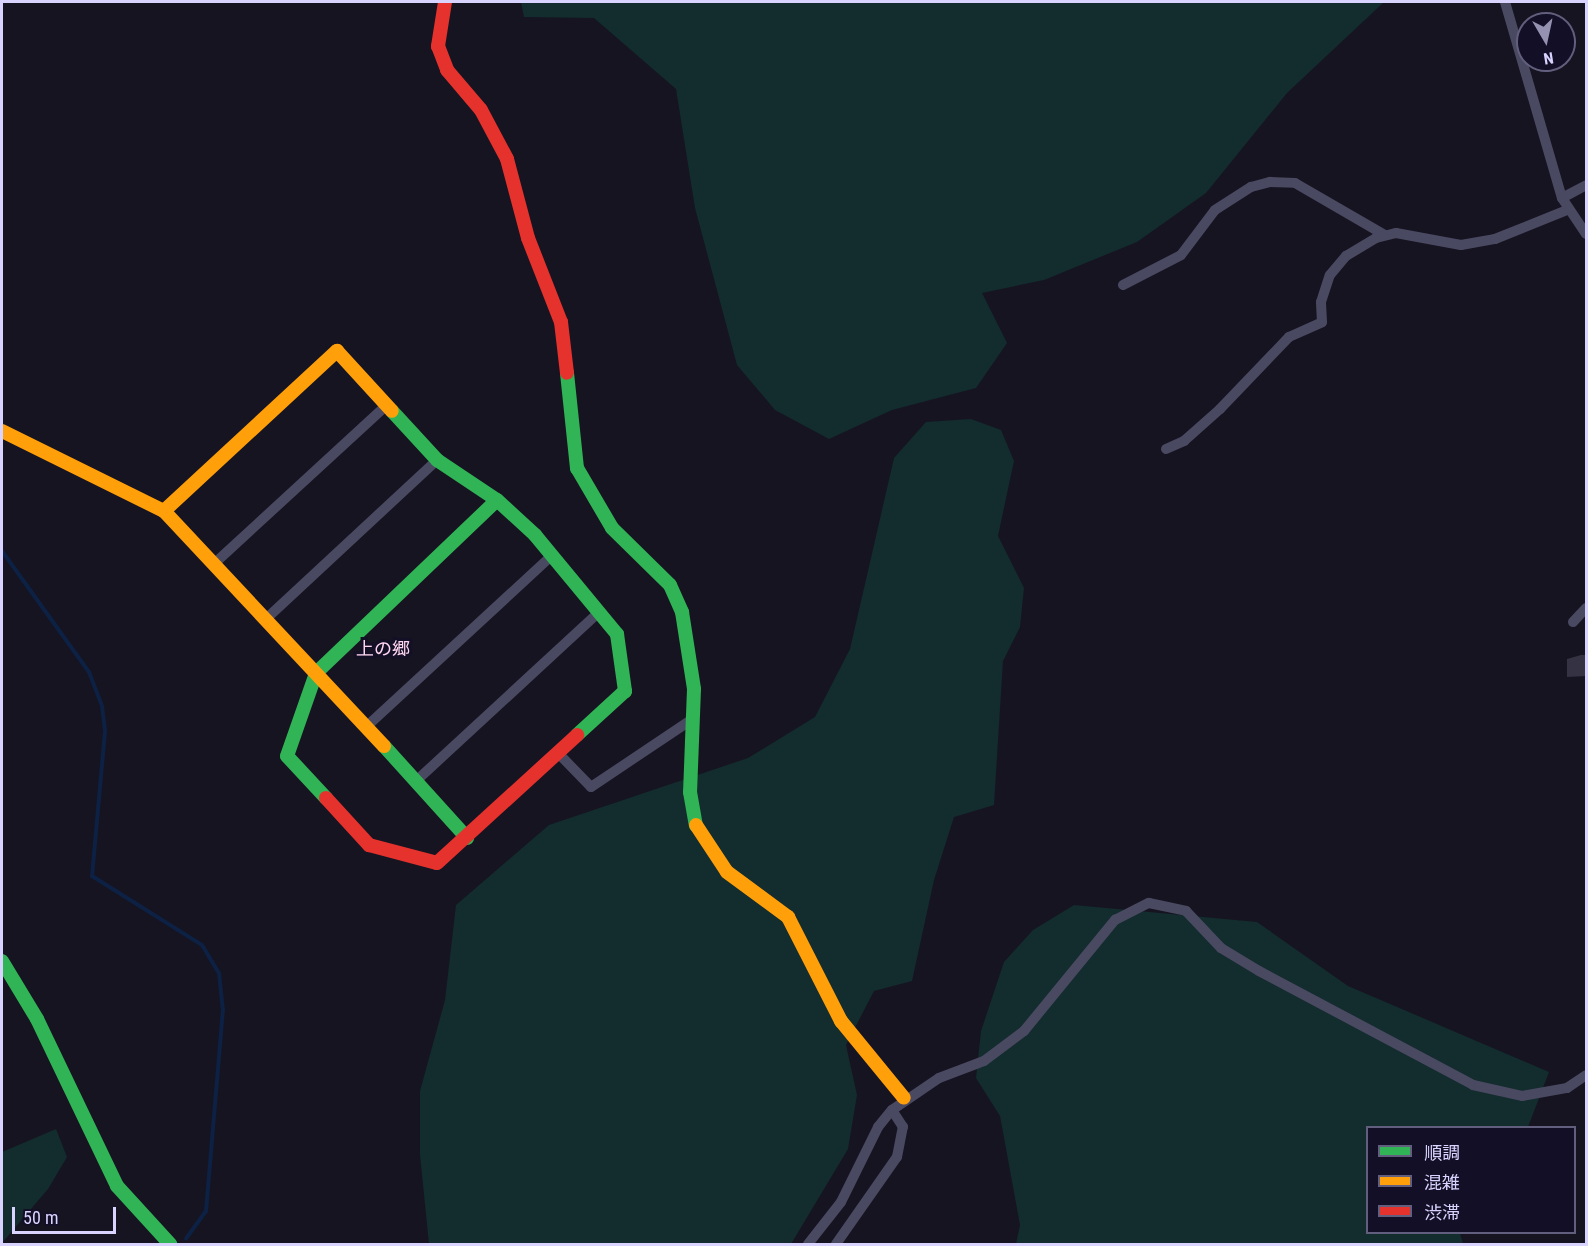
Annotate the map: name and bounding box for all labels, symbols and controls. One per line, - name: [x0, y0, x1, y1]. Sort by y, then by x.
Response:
- north arrow: [1516, 12, 1576, 72]
- text: N: [1542, 48, 1555, 68]
- district label: 上の郷: [356, 638, 410, 660]
- legend: [1366, 1126, 1576, 1234]
- text: 順調: [1424, 1142, 1460, 1163]
- text: 混雑: [1424, 1172, 1460, 1193]
- scale bar: [15, 1195, 118, 1233]
- text: 渋滞: [1424, 1202, 1460, 1223]
- text: 50 m: [23, 1207, 58, 1228]

